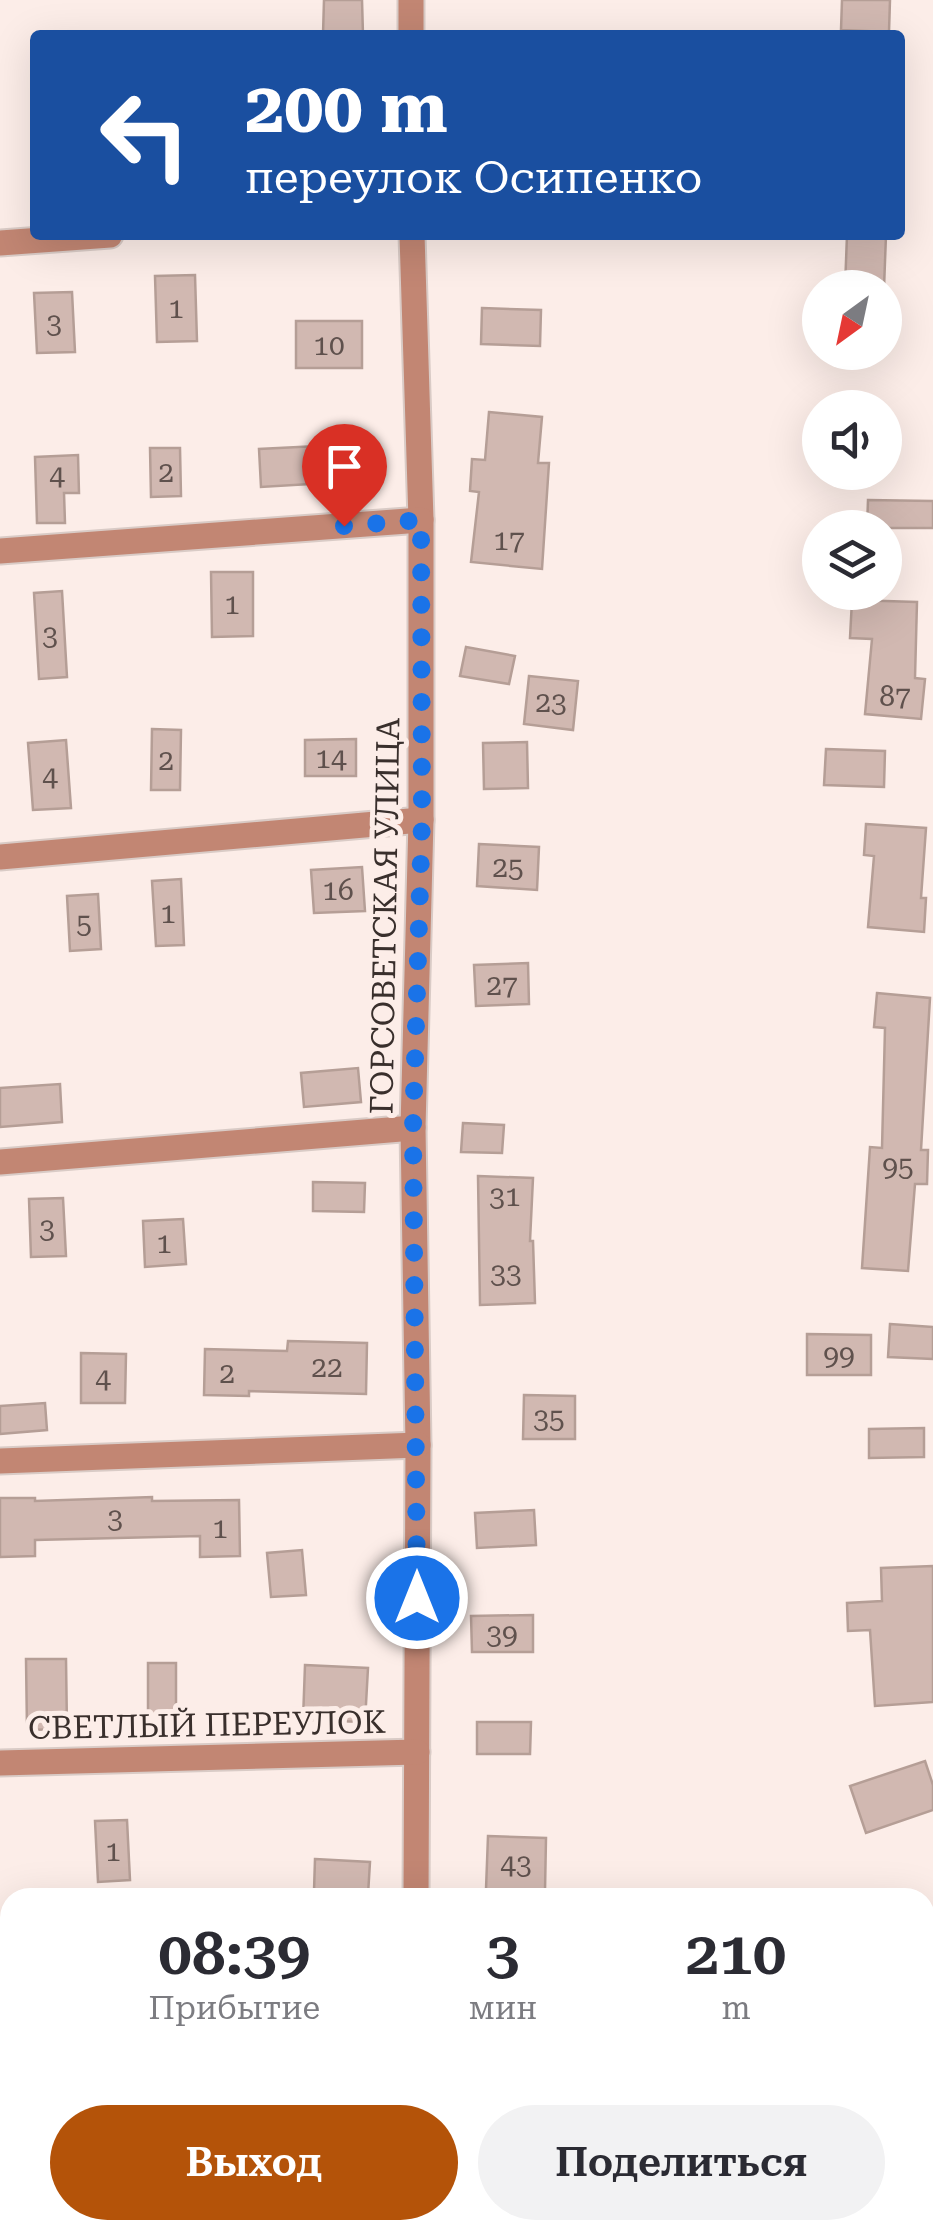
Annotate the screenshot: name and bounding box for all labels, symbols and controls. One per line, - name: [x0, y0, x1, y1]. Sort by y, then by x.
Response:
- text: 200 m: [245, 67, 448, 149]
- icon: left: [80, 70, 210, 200]
- text: переулок Осипенко: [245, 151, 702, 204]
- north arrow: [802, 270, 902, 370]
- map controls: [802, 270, 902, 610]
- house number: 1: [168, 292, 184, 325]
- house number: 3: [46, 307, 62, 340]
- house number: 10: [313, 329, 345, 362]
- button: sound: [802, 390, 902, 490]
- pin: [302, 424, 387, 527]
- icon: arrive: [317, 439, 372, 494]
- house number: 2: [158, 456, 174, 489]
- house number: 4: [49, 459, 65, 492]
- button: layers: [802, 510, 902, 610]
- house number: 17: [493, 524, 525, 557]
- house number: 1: [224, 588, 240, 621]
- house number: 3: [42, 619, 58, 652]
- house number: 87: [879, 680, 911, 713]
- house number: 23: [535, 686, 567, 719]
- street label: ГОРСОВЕТСКАЯ УЛИЦА: [363, 717, 407, 1115]
- house number: 14: [315, 742, 347, 775]
- house number: 2: [158, 744, 174, 777]
- house number: 4: [42, 760, 58, 793]
- house number: 25: [492, 851, 524, 884]
- house number: 16: [322, 874, 354, 907]
- house number: 1: [160, 897, 176, 930]
- house number: 5: [76, 907, 92, 940]
- house number: 27: [486, 969, 518, 1002]
- house number: 95: [882, 1150, 914, 1183]
- house number: 31: [489, 1180, 521, 1213]
- house number: 3: [39, 1212, 55, 1245]
- house number: 1: [156, 1227, 172, 1260]
- house number: 33: [490, 1257, 522, 1290]
- house number: 99: [823, 1339, 855, 1372]
- house number: 22: [311, 1351, 343, 1384]
- house number: 2: [219, 1357, 235, 1390]
- house number: 4: [95, 1362, 111, 1395]
- house number: 35: [533, 1402, 565, 1435]
- house number: 3: [107, 1502, 123, 1535]
- house number: 1: [212, 1512, 228, 1545]
- position arrow: [365, 1546, 469, 1650]
- house number: 39: [486, 1618, 518, 1651]
- street label: СВЕТЛЫЙ ПЕРЕУЛОК: [28, 1703, 386, 1747]
- house number: 1: [105, 1835, 121, 1868]
- house number: 43: [500, 1848, 532, 1881]
- text: 08:39: [158, 1918, 310, 1989]
- text: 3: [486, 1918, 520, 1989]
- text: 210: [686, 1918, 786, 1989]
- text: Прибытие: [149, 1989, 320, 2027]
- text: мин: [469, 1989, 537, 2027]
- text: m: [721, 1989, 751, 2027]
- button: Выход: [50, 2105, 458, 2220]
- button: Поделиться: [478, 2105, 885, 2220]

